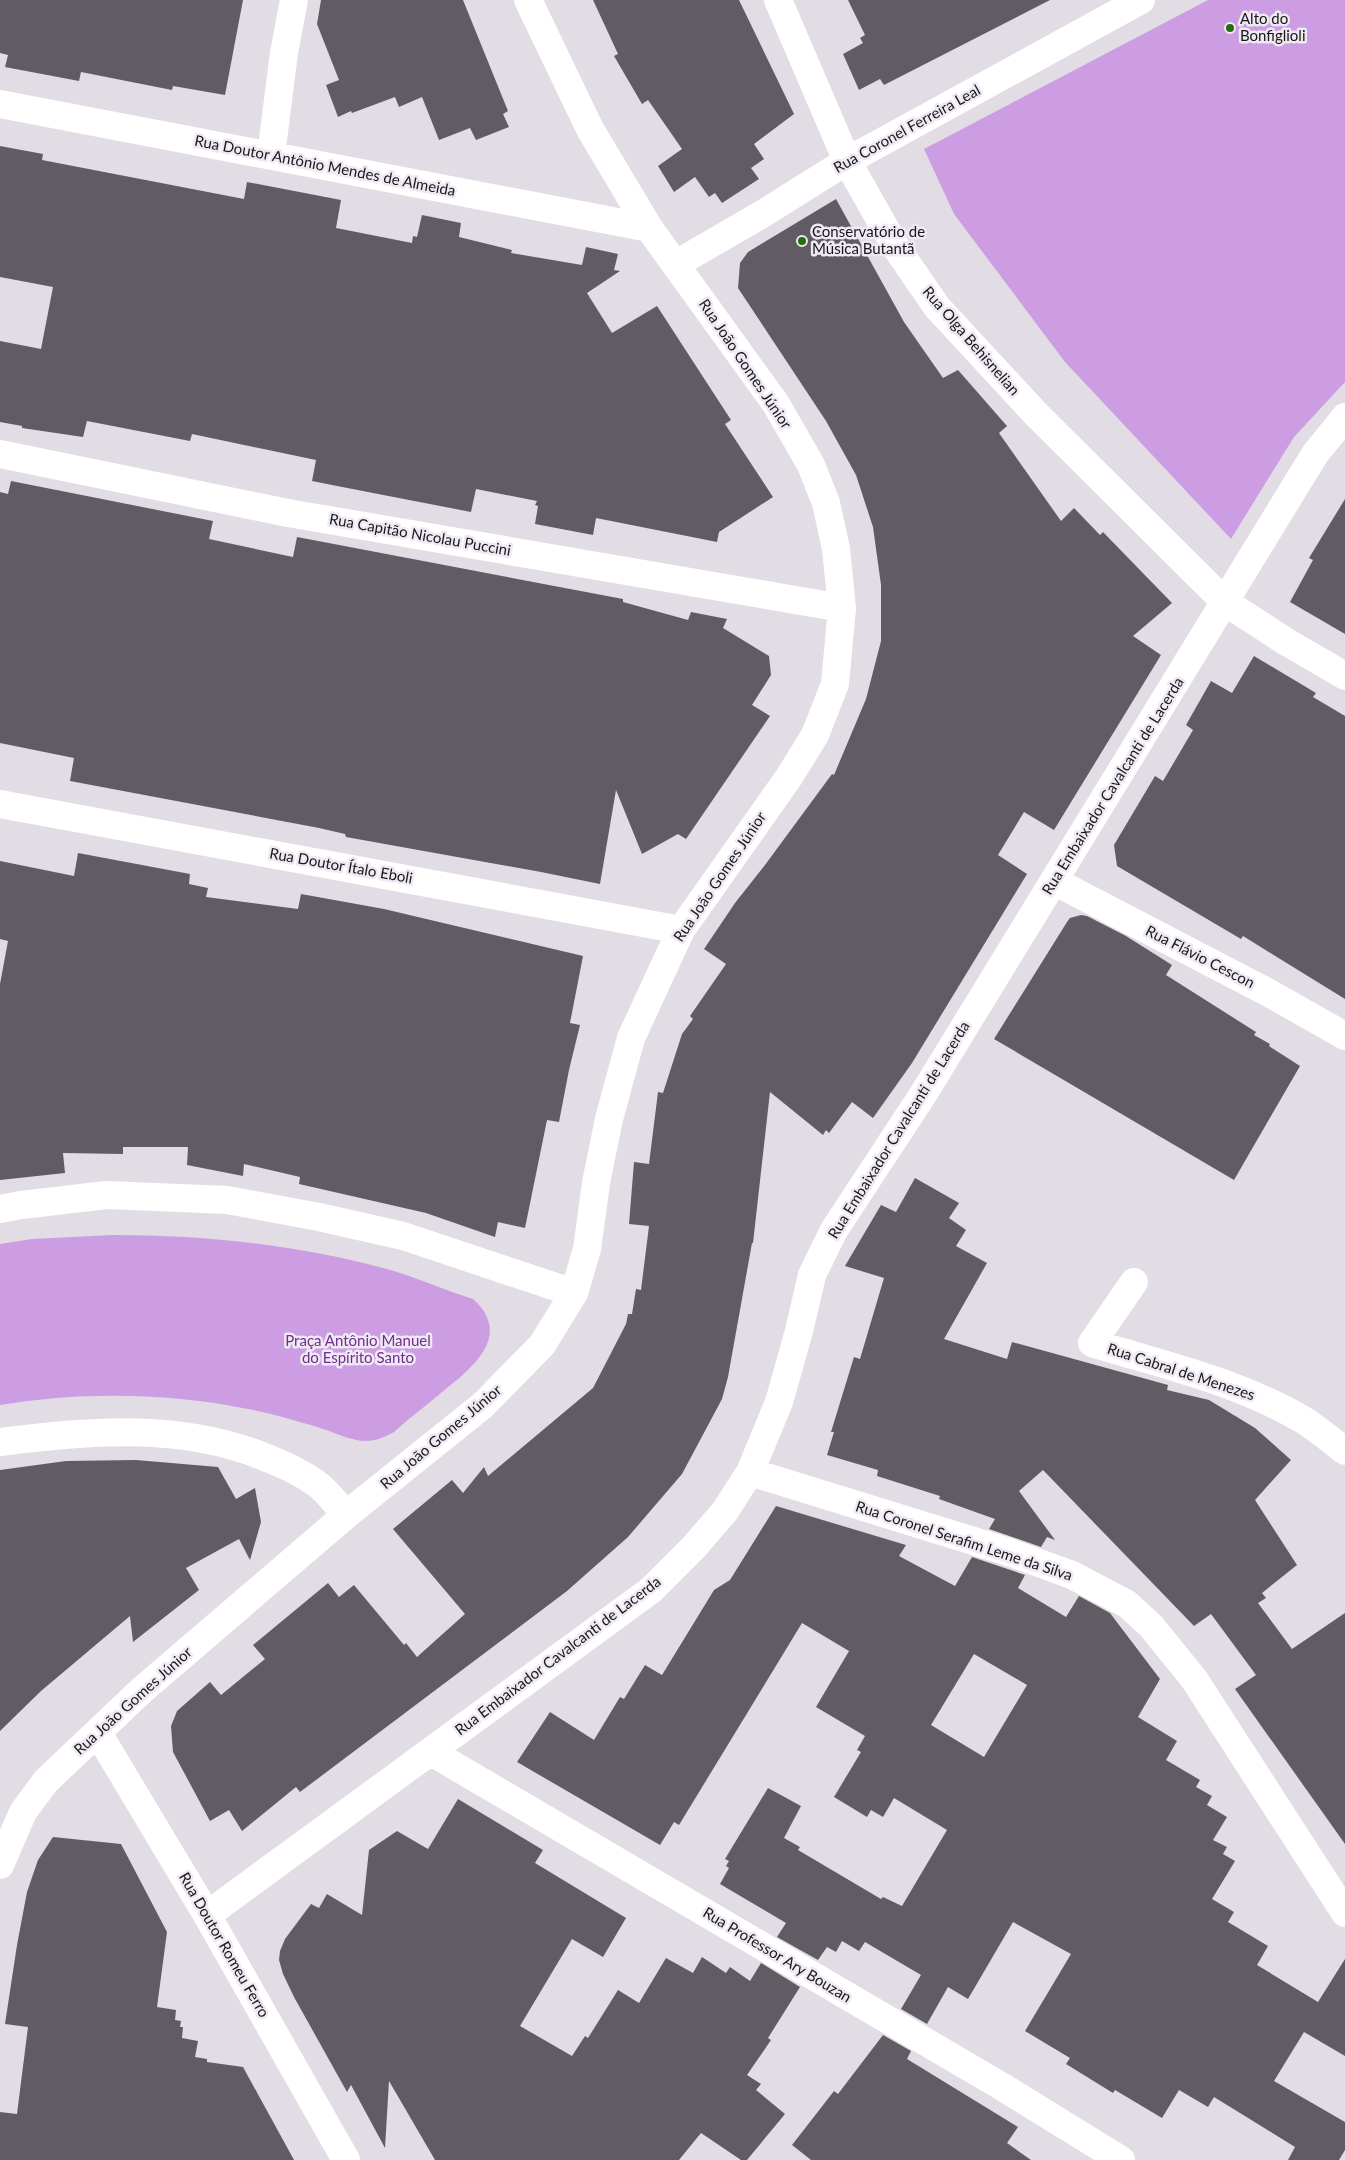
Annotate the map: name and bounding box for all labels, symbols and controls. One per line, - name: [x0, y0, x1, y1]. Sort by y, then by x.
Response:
- place label: Alto do Bonfiglioli: [1240, 9, 1306, 44]
- marker: Alto do Bonfiglioli: [1224, 22, 1236, 34]
- street label: Rua Coronel Ferreira Leal: [830, 80, 983, 176]
- street label: Rua Doutor Antônio Mendes de Almeida: [193, 131, 457, 199]
- place label: Conservatório de Música Butantã: [812, 222, 925, 257]
- marker: Conservatório de Música Butantã: [796, 235, 808, 247]
- street label: Rua Olga Behisnelian: [920, 282, 1024, 399]
- street label: Rua João Gomes Júnior: [696, 295, 796, 432]
- street label: Rua Capitão Nicolau Puccini: [328, 509, 512, 559]
- street label: Rua Embaixador Cavalcanti de Lacerda: [1037, 673, 1187, 897]
- street label: Rua João Gomes Júnior: [669, 808, 770, 945]
- street label: Rua Doutor Ítalo Eboli: [268, 844, 414, 886]
- street label: Rua Flávio Cescon: [1143, 921, 1258, 991]
- street label: Rua Embaixador Cavalcanti de Lacerda: [823, 1017, 973, 1241]
- park label: Praça Antônio Manuel do Espírito Santo: [285, 1331, 431, 1366]
- street label: Rua Cabral de Menezes: [1105, 1339, 1257, 1403]
- street label: Rua João Gomes Júnior: [376, 1380, 505, 1492]
- street label: Rua Coronel Serafim Leme da Silva: [854, 1496, 1075, 1584]
- street label: Rua Embaixador Cavalcanti de Lacerda: [451, 1572, 664, 1739]
- street label: Rua João Gomes Júnior: [70, 1642, 195, 1758]
- street label: Rua Doutor Romeu Ferro: [176, 1869, 274, 2020]
- street label: Rua Professor Ary Bouzan: [700, 1903, 855, 2006]

